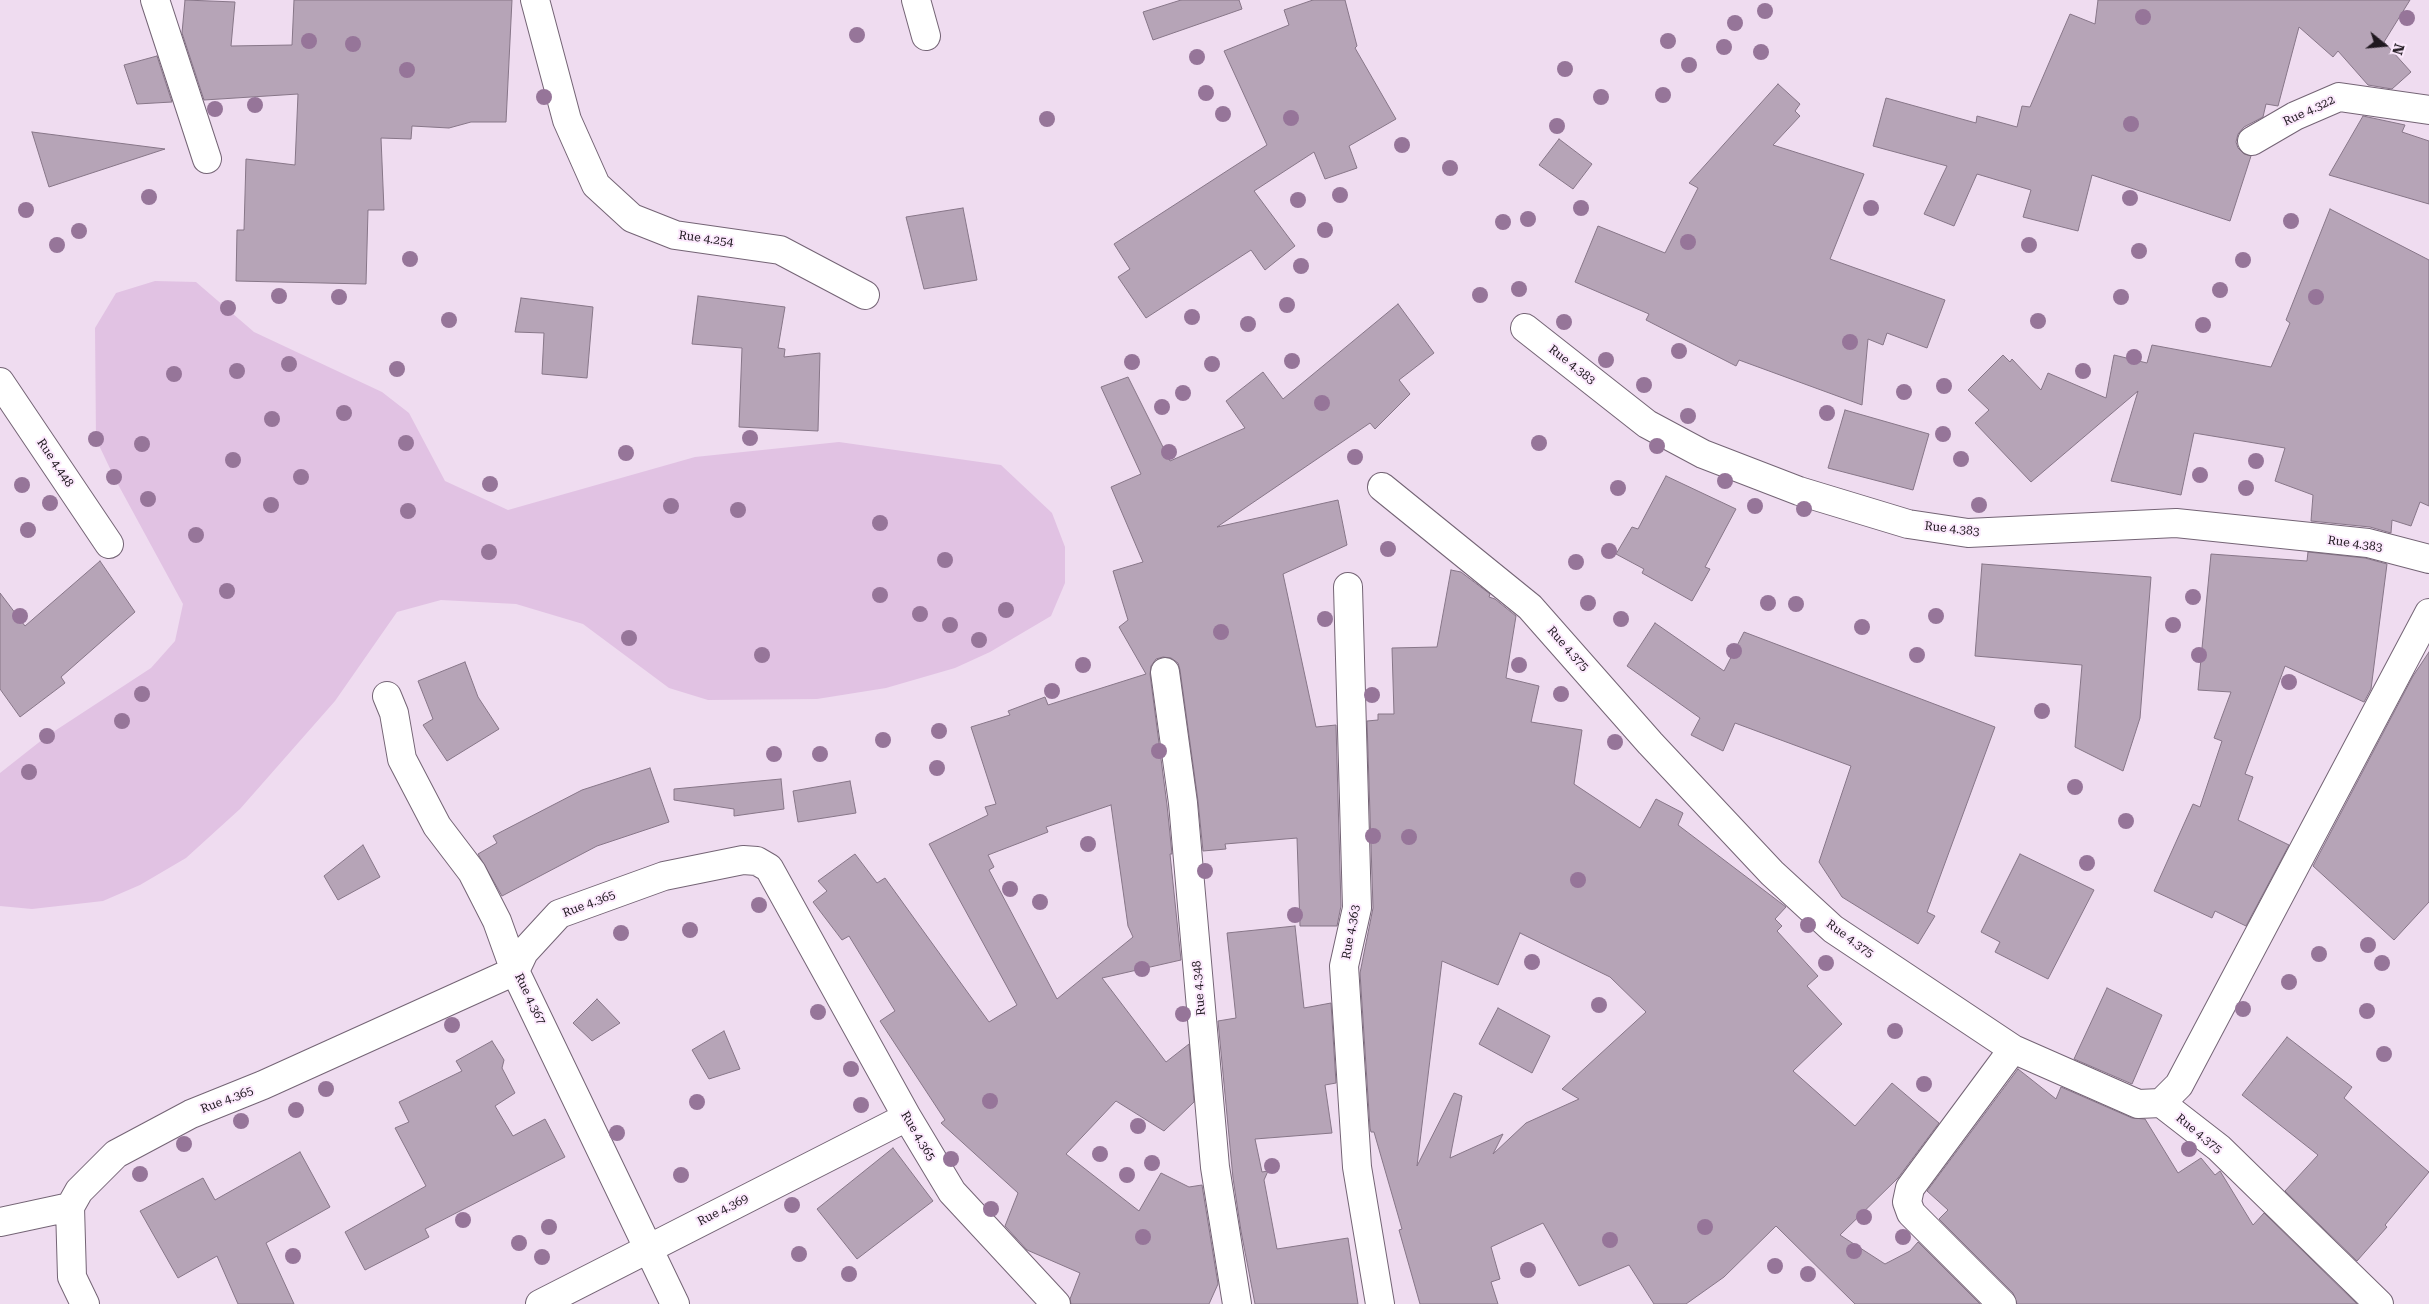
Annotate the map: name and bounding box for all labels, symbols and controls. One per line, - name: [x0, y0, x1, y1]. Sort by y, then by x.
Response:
- north arrow: [2359, 20, 2409, 70]
- text: N: [2389, 42, 2408, 57]
- street label: Rue 4.322: [2281, 93, 2337, 129]
- street label: Rue 4.254: [678, 228, 734, 250]
- street label: Rue 4.383: [1546, 342, 1598, 388]
- street label: Rue 4.448: [34, 436, 76, 490]
- street label: Rue 4.383: [1924, 519, 1980, 539]
- street label: Rue 4.383: [2327, 533, 2383, 555]
- street label: Rue 4.375: [1544, 624, 1592, 674]
- street label: Rue 4.365: [561, 887, 617, 921]
- street label: Rue 4.363: [1339, 904, 1363, 960]
- street label: Rue 4.375: [1823, 917, 1877, 961]
- street label: Rue 4.348: [1189, 960, 1209, 1016]
- street label: Rue 4.367: [511, 971, 549, 1027]
- street label: Rue 4.365: [199, 1083, 255, 1117]
- street label: Rue 4.365: [898, 1109, 938, 1163]
- street label: Rue 4.375: [2173, 1111, 2225, 1157]
- street label: Rue 4.369: [695, 1191, 751, 1229]

